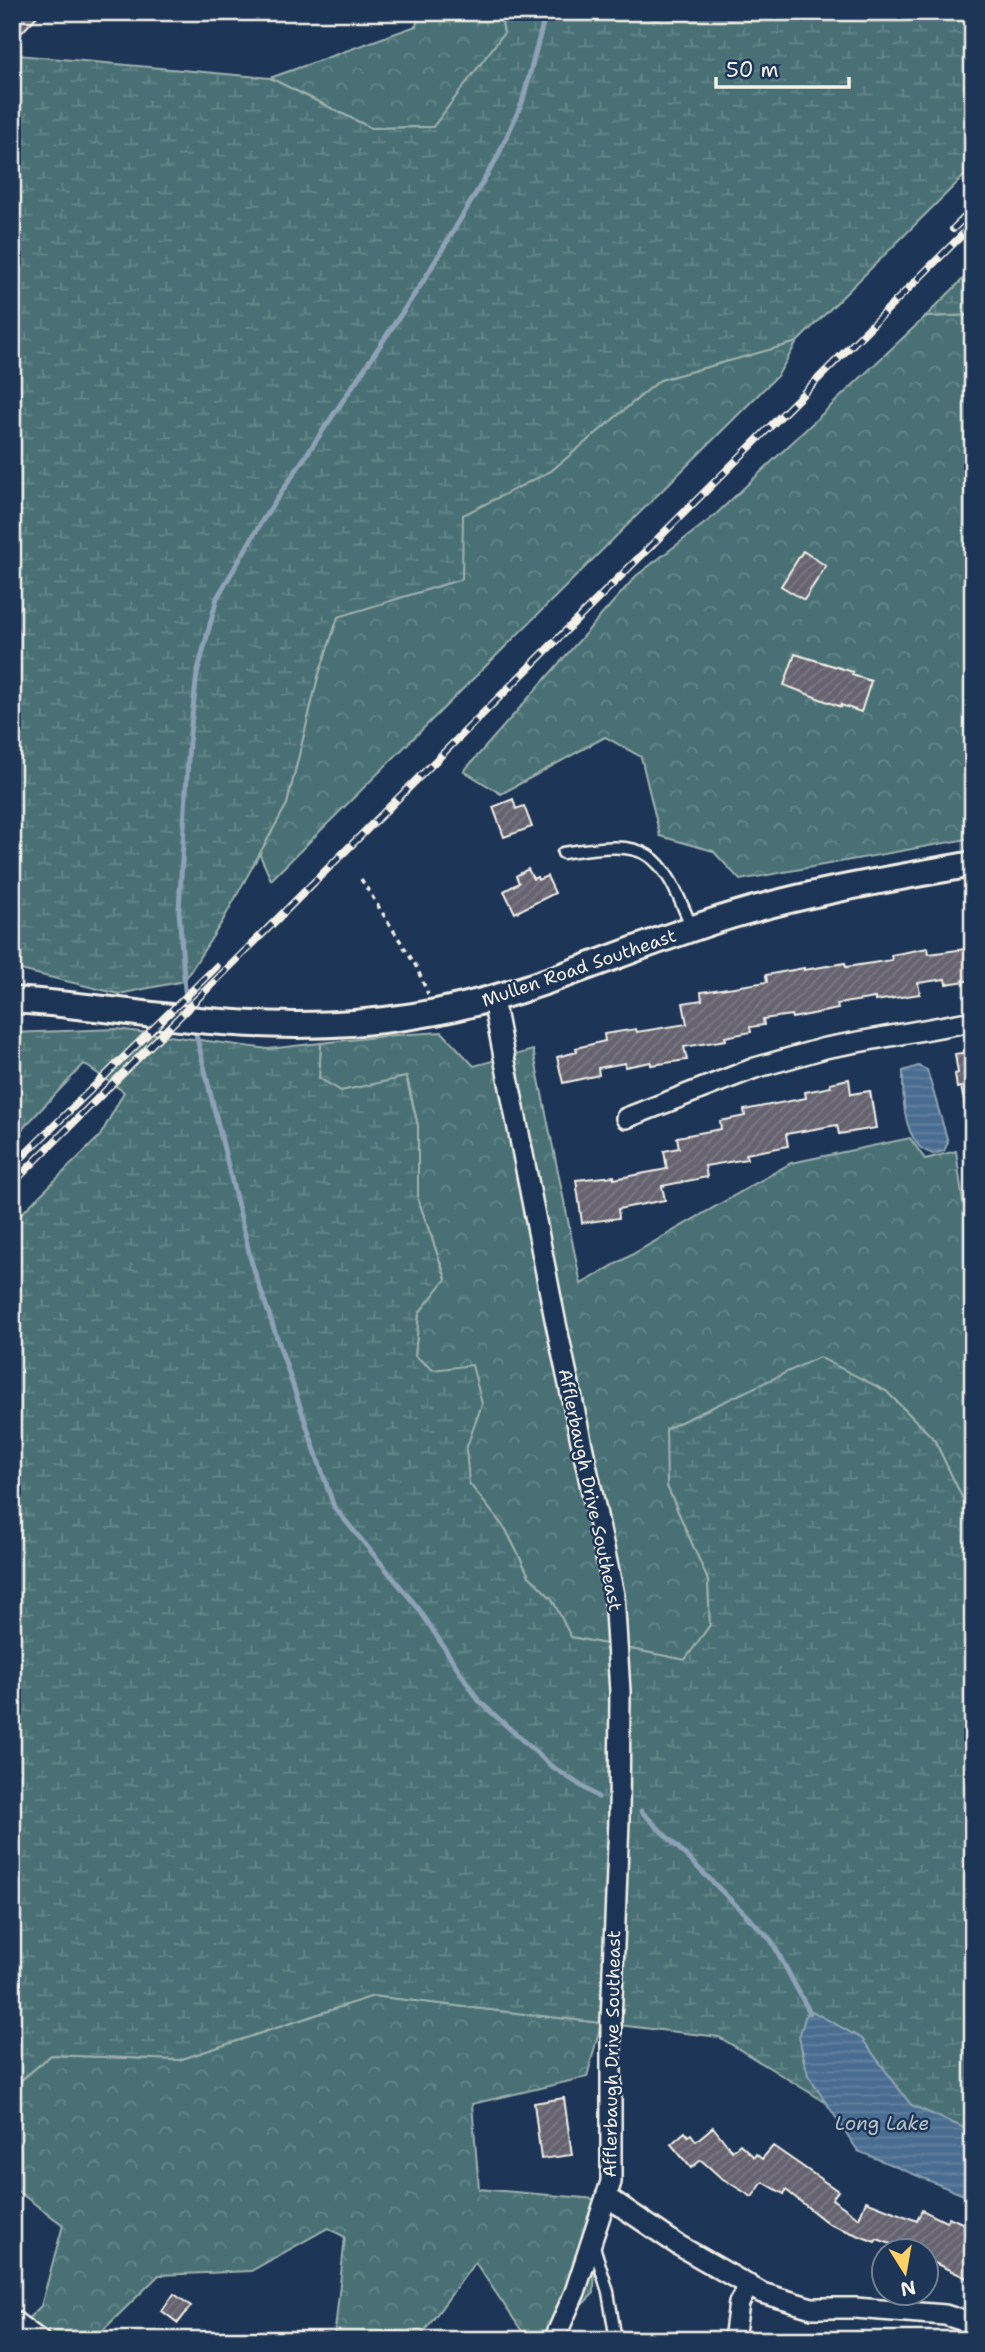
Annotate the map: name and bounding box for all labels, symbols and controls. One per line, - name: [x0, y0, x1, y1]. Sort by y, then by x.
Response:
- scale bar: [716, 46, 848, 90]
- text: 50 m: [726, 56, 779, 84]
- street label: Mullen Road Southeast: [479, 923, 679, 1013]
- street label: Afflerbaugh Drive Southeast: [553, 1367, 627, 1614]
- street label: Afflerbaugh Drive Southeast: [598, 1930, 626, 2178]
- water label: Long Lake: [835, 2111, 929, 2136]
- north arrow: [870, 2236, 940, 2306]
- text: N: [898, 2274, 918, 2302]

